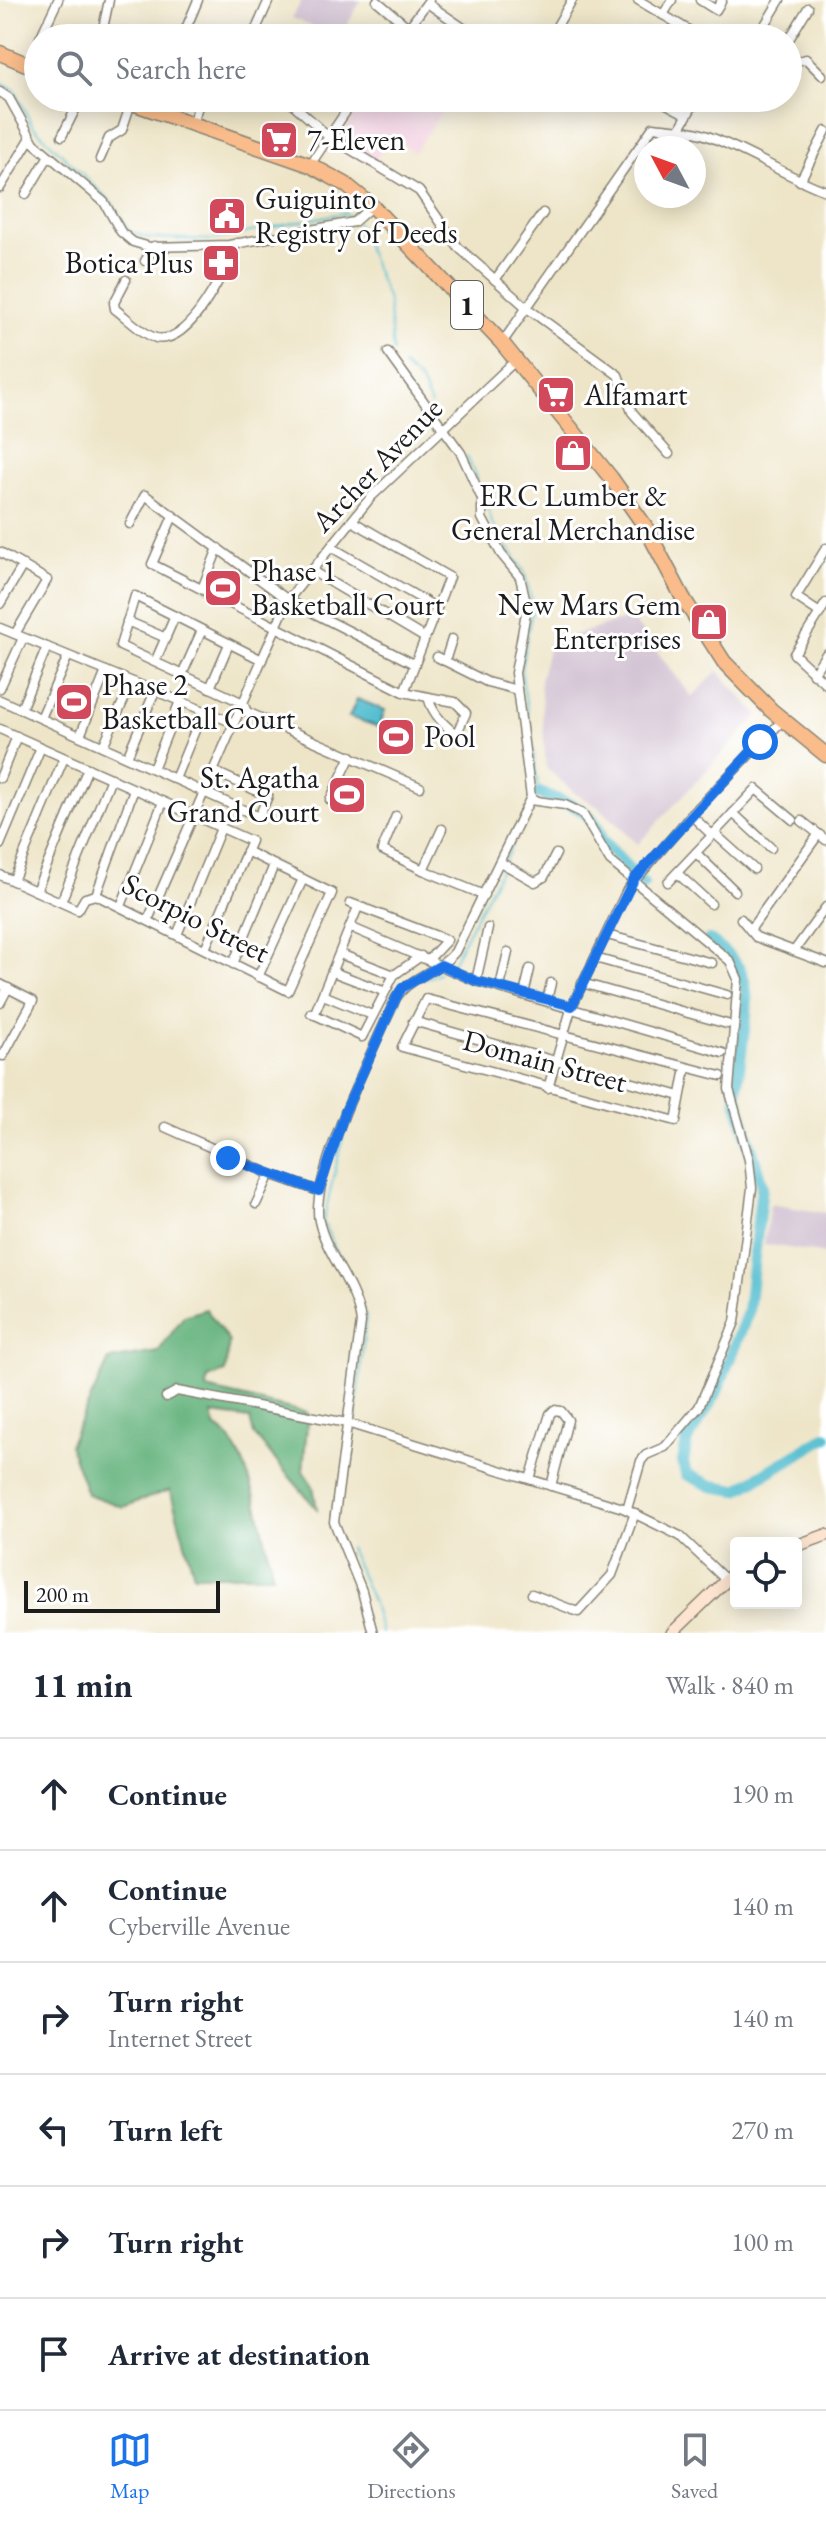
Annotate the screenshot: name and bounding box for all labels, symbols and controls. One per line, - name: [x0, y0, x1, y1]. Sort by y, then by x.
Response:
- search box: [24, 24, 802, 112]
- icon: search: [52, 46, 96, 90]
- text: Search here: [116, 49, 246, 88]
- supermarket icon: 7-Eleven: [258, 119, 300, 161]
- place label: 7-Eleven: [307, 120, 406, 159]
- north arrow: [634, 136, 706, 208]
- place label: Guiguinto Registry of Deeds: [255, 179, 457, 252]
- public building icon: Guiguinto Registry of Deeds: [206, 195, 248, 237]
- pharmacy icon: Botica Plus: [200, 242, 242, 284]
- place label: Botica Plus: [65, 243, 193, 282]
- road number: 1: [451, 281, 483, 329]
- supermarket icon: Alfamart: [535, 374, 577, 416]
- place label: Alfamart: [583, 375, 688, 414]
- street label: Archer Avenue: [302, 389, 451, 541]
- shop icon: ERC Lumber & General Merchandise: [552, 432, 594, 474]
- place label: ERC Lumber & General Merchandise: [451, 476, 695, 549]
- place label: Phase 1 Basketball Court: [251, 551, 445, 624]
- sports icon: Phase 1 Basketball Court: [202, 567, 244, 609]
- place label: New Mars Gem Enterprises: [498, 585, 681, 658]
- shop icon: New Mars Gem Enterprises: [688, 601, 730, 643]
- place label: Phase 2 Basketball Court: [102, 665, 296, 738]
- sports icon: Phase 2 Basketball Court: [53, 681, 95, 723]
- sports icon: Pool: [375, 716, 417, 758]
- place label: Pool: [424, 717, 476, 756]
- route start: [742, 724, 778, 760]
- place label: St. Agatha Grand Court: [167, 758, 320, 831]
- sports icon: St. Agatha Grand Court: [326, 774, 368, 816]
- street label: Scorpio Street: [116, 864, 277, 972]
- street label: Domain Street: [459, 1020, 632, 1101]
- route end: [210, 1140, 246, 1176]
- map controls: [730, 1537, 802, 1609]
- button: locate: [730, 1537, 802, 1609]
- scale bar: [24, 1577, 220, 1613]
- text: 200 m: [36, 1580, 89, 1609]
- text: 11 min: [32, 1663, 133, 1707]
- text: Walk · 840 m: [666, 1668, 794, 1702]
- icon: ahead: [32, 1772, 76, 1816]
- text: Continue: [108, 1775, 227, 1814]
- text: 190 m: [731, 1777, 794, 1811]
- text: Continue: [108, 1870, 227, 1909]
- icon: ahead: [32, 1884, 76, 1928]
- text: 140 m: [731, 1889, 794, 1923]
- text: Cyberville Avenue: [108, 1909, 290, 1943]
- text: Turn right: [108, 1982, 244, 2021]
- icon: right: [32, 1996, 76, 2040]
- text: 140 m: [731, 2001, 794, 2035]
- text: Internet Street: [108, 2021, 252, 2055]
- icon: left: [32, 2108, 76, 2152]
- text: Turn left: [108, 2111, 222, 2150]
- text: 270 m: [731, 2113, 794, 2147]
- icon: right: [32, 2220, 76, 2264]
- text: Turn right: [108, 2223, 244, 2262]
- text: 100 m: [731, 2225, 794, 2259]
- icon: arrive: [32, 2332, 76, 2376]
- text: Arrive at destination: [108, 2335, 370, 2374]
- tab: Map: [108, 2428, 152, 2505]
- tab: Directions: [367, 2428, 456, 2505]
- tab: Saved: [671, 2428, 718, 2505]

